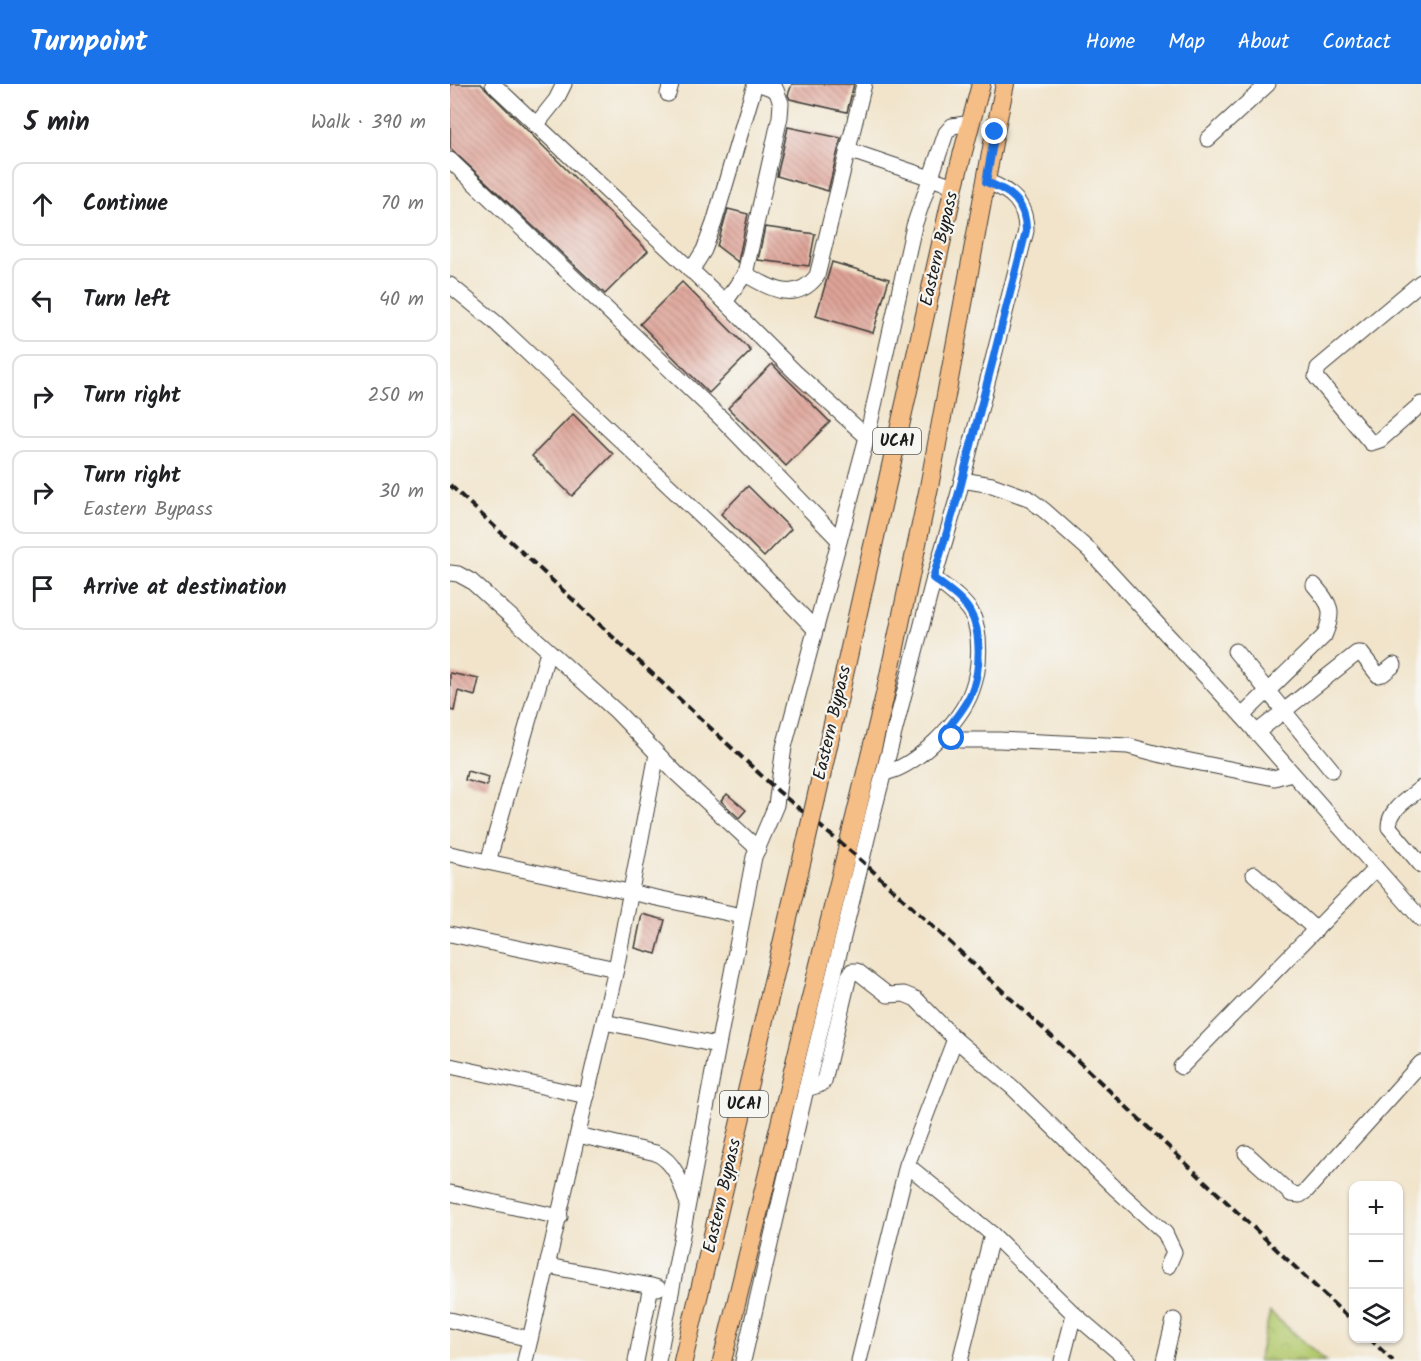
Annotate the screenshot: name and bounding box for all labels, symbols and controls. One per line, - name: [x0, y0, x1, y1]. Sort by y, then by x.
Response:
- text: Turnpoint: [30, 20, 148, 65]
- text: Home: [1086, 26, 1135, 59]
- text: Map: [1168, 26, 1205, 59]
- text: About: [1238, 26, 1289, 59]
- text: Contact: [1322, 26, 1391, 59]
- text: 5 min: [24, 102, 90, 144]
- text: Walk · 390 m: [311, 107, 426, 139]
- route end: [981, 118, 1007, 144]
- text: Continue: [83, 187, 168, 222]
- icon: ahead: [26, 188, 59, 221]
- text: 70 m: [381, 188, 424, 220]
- street label: Eastern Bypass: [913, 189, 967, 309]
- text: Turn left: [83, 283, 170, 318]
- icon: left: [26, 284, 59, 317]
- text: 40 m: [379, 284, 424, 316]
- text: Turn right: [83, 379, 181, 414]
- icon: right: [26, 380, 59, 413]
- text: 250 m: [368, 380, 424, 412]
- road number: UCA1: [873, 428, 921, 454]
- text: Turn right: [83, 459, 181, 494]
- icon: right: [26, 476, 59, 509]
- text: 30 m: [379, 476, 424, 508]
- text: Eastern Bypass: [83, 494, 213, 526]
- text: Arrive at destination: [83, 571, 286, 606]
- icon: arrive: [26, 572, 59, 605]
- street label: Eastern Bypass: [806, 663, 860, 783]
- route start: [938, 724, 964, 750]
- road number: UCA1: [720, 1091, 768, 1117]
- street label: Eastern Bypass: [696, 1136, 750, 1256]
- map controls: [1349, 1181, 1403, 1343]
- button: +: [1349, 1181, 1403, 1235]
- button: −: [1349, 1235, 1403, 1289]
- button: layers: [1349, 1289, 1403, 1343]

